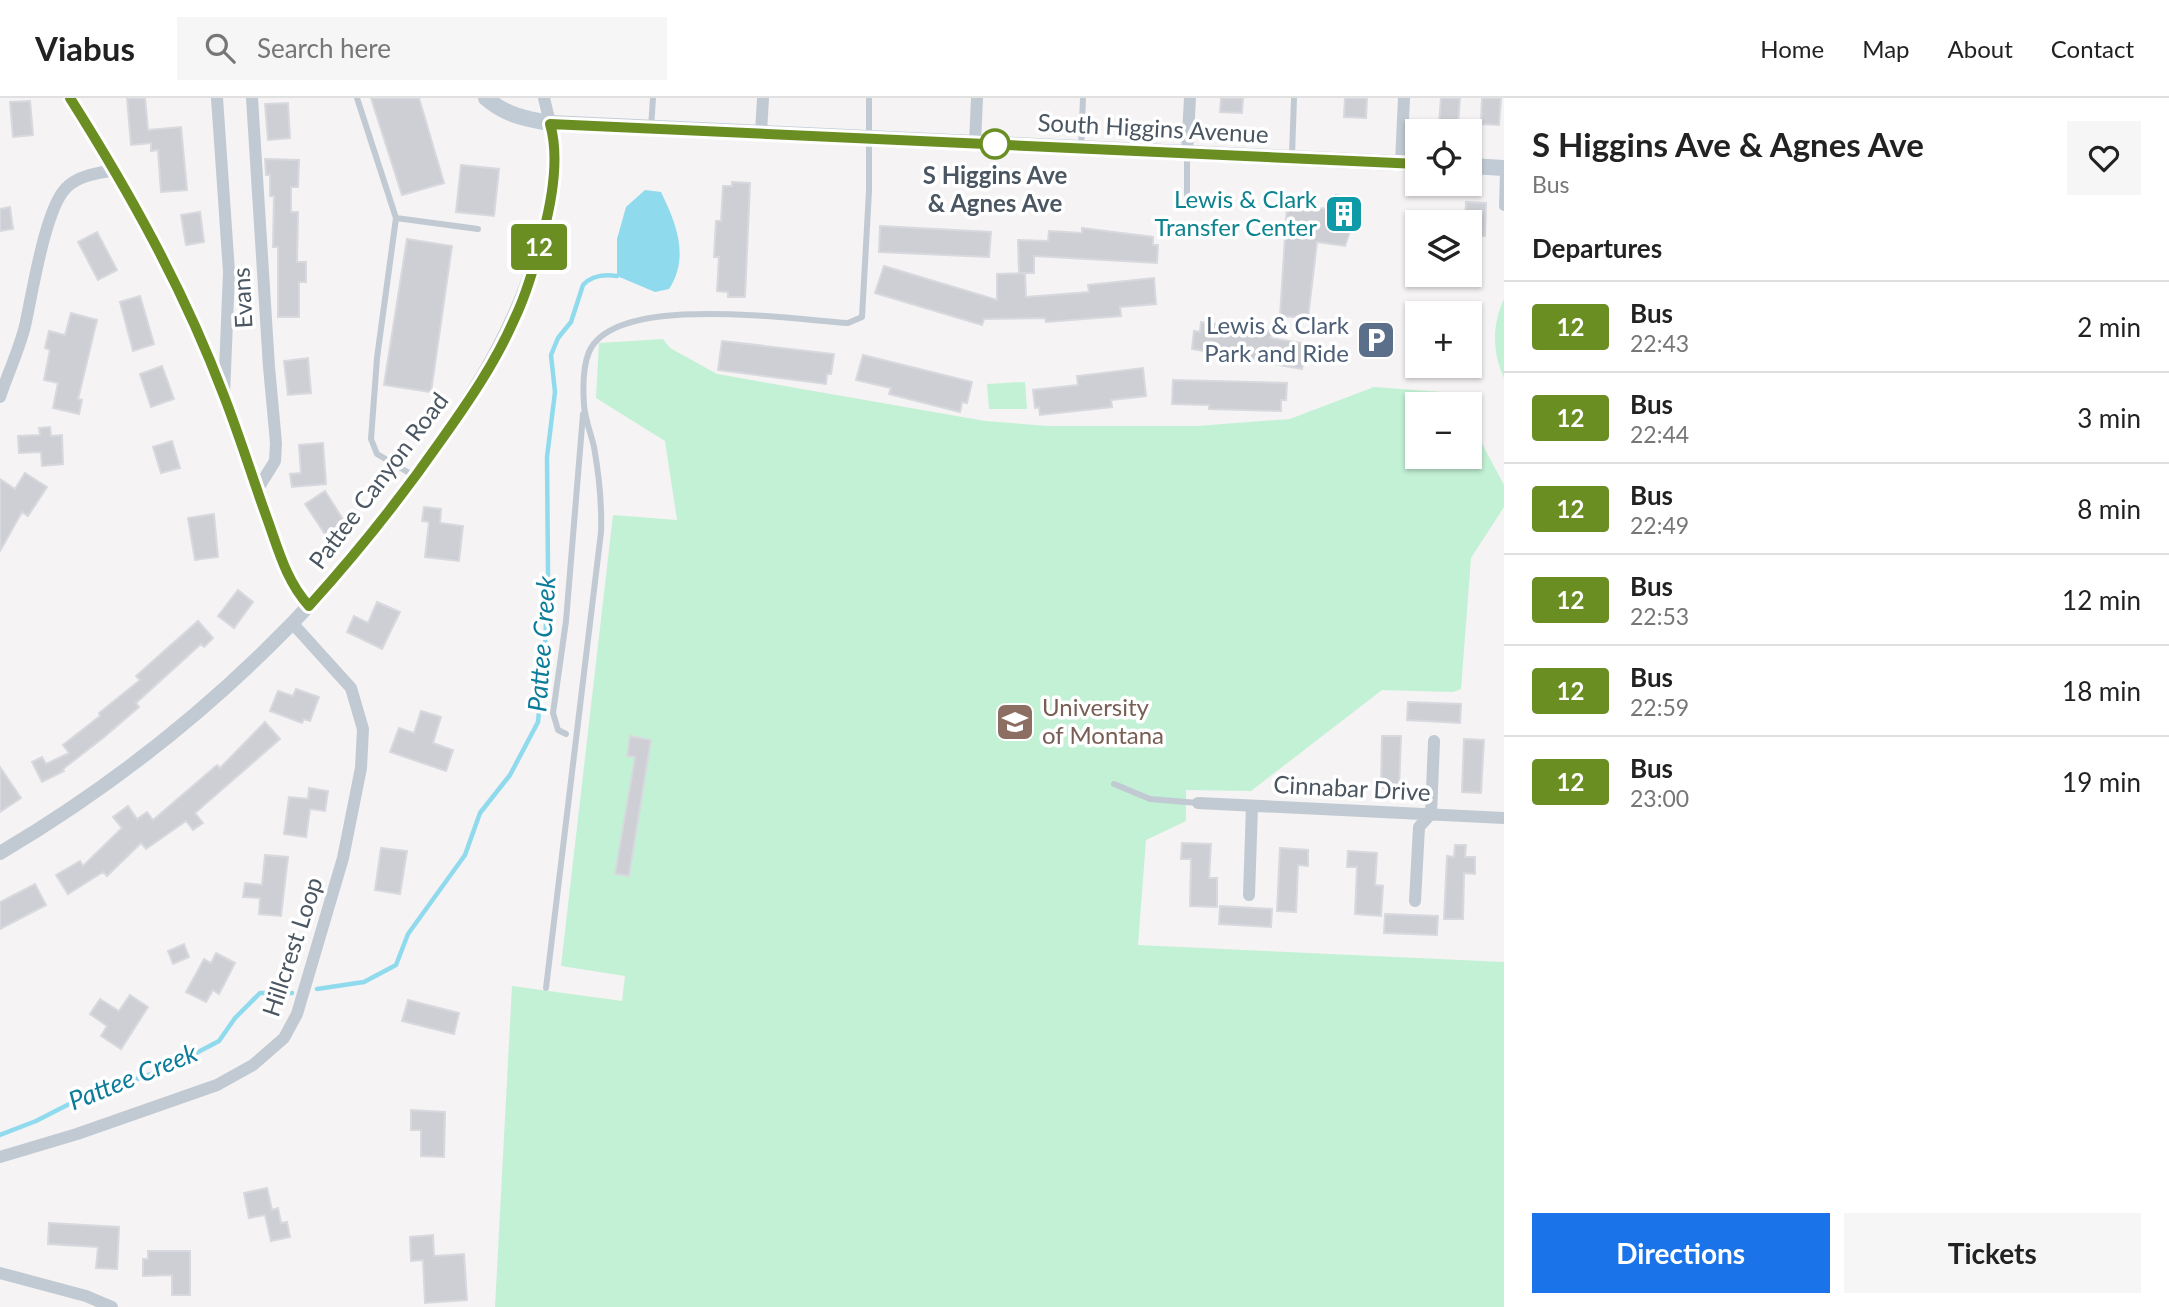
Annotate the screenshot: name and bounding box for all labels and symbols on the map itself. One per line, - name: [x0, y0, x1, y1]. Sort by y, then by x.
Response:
- street label: South Higgins Avenue: [1037, 107, 1269, 148]
- marker: S Higgins Ave & Agnes Ave: [980, 129, 1010, 159]
- place label: S Higgins Ave & Agnes Ave: [923, 160, 1068, 217]
- place label: Lewis & Clark Transfer Center: [1155, 184, 1318, 241]
- building icon: Lewis & Clark Transfer Center: [1323, 193, 1365, 235]
- line badge: 12: [508, 224, 570, 270]
- street label: Evans: [225, 267, 258, 329]
- place label: Lewis & Clark Park and Ride: [1204, 310, 1350, 367]
- parking icon: Lewis & Clark Park and Ride: [1355, 319, 1397, 361]
- street label: Pattee Canyon Road: [302, 386, 454, 574]
- water label: Pattee Creek: [520, 574, 562, 713]
- place label: University of Montana: [1042, 692, 1164, 749]
- school or university icon: University of Montana: [994, 701, 1036, 743]
- street label: Cinnabar Drive: [1273, 769, 1431, 806]
- street label: Hillcrest Loop: [255, 873, 328, 1020]
- water label: Pattee Creek: [64, 1035, 202, 1116]

